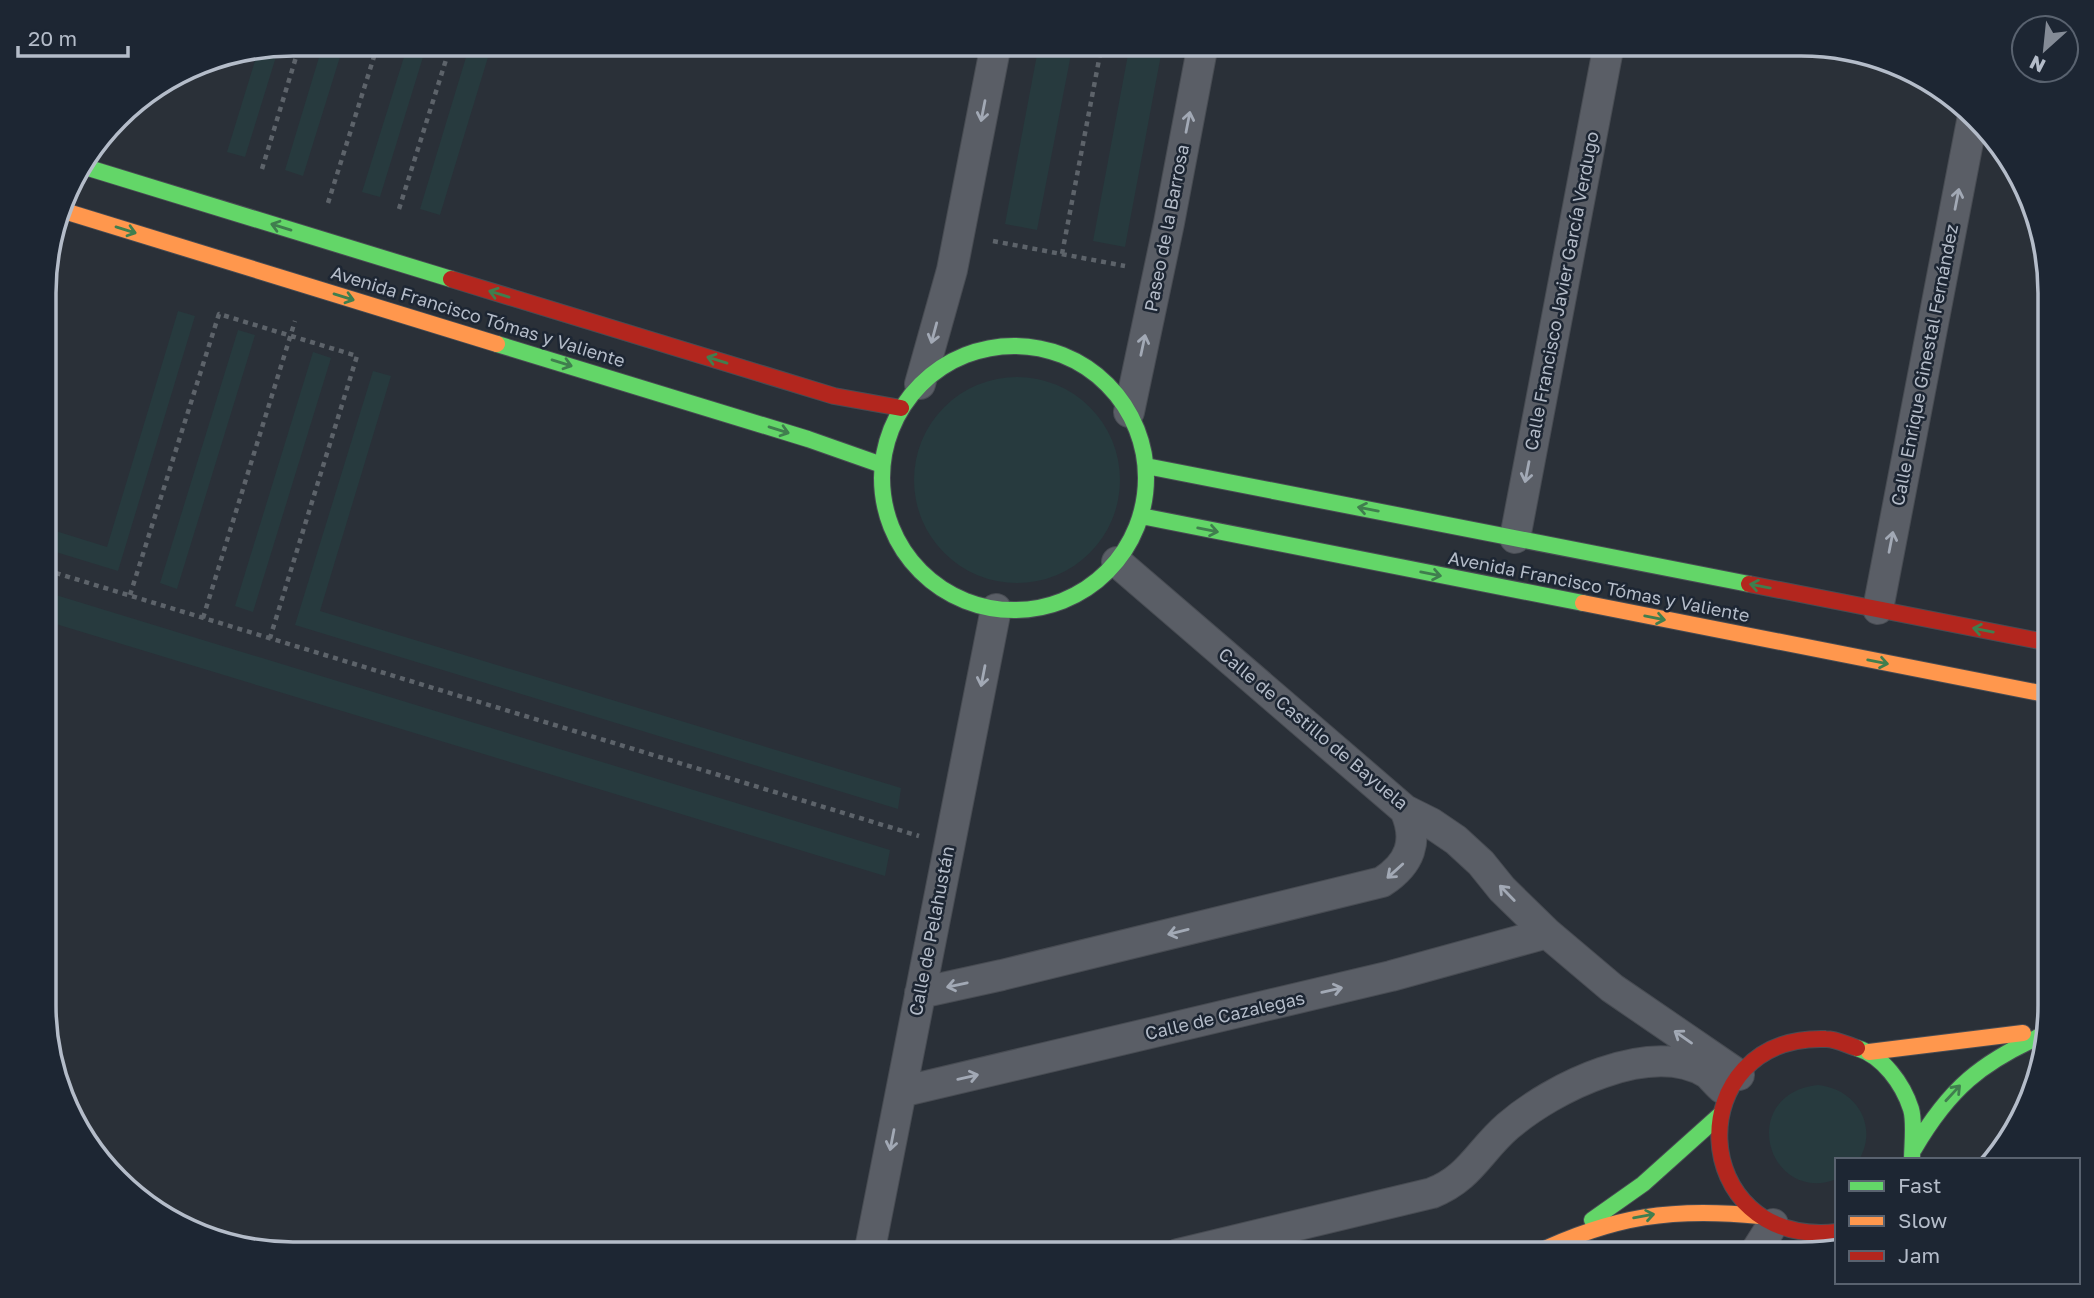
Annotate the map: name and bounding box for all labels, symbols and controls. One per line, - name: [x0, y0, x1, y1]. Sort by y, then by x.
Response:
- scale bar: [18, 14, 128, 58]
- north arrow: [2010, 14, 2080, 84]
- text: 20 m: [28, 25, 77, 51]
- text: N: [2025, 51, 2049, 78]
- one-way arrow: [975, 99, 989, 122]
- one-way arrow: [1182, 111, 1195, 134]
- street label: Calle Francisco Javier García Verdugo: [1519, 129, 1603, 452]
- street label: Paseo de la Barrosa: [1139, 142, 1193, 313]
- one-way arrow: [1951, 188, 1964, 211]
- one-way arrow: [271, 220, 293, 233]
- street label: Calle Enrique Ginestal Fernández: [1886, 222, 1962, 508]
- one-way arrow: [115, 225, 137, 238]
- street label: Avenida Francisco Tómas y Valiente: [328, 261, 628, 371]
- one-way arrow: [488, 286, 510, 299]
- one-way arrow: [333, 291, 355, 304]
- one-way arrow: [927, 322, 940, 344]
- one-way arrow: [1136, 334, 1150, 357]
- one-way arrow: [706, 352, 728, 365]
- one-way arrow: [550, 358, 572, 371]
- one-way arrow: [768, 424, 790, 437]
- one-way arrow: [1520, 460, 1533, 483]
- one-way arrow: [1357, 502, 1380, 515]
- one-way arrow: [1196, 523, 1219, 537]
- one-way arrow: [1885, 531, 1898, 554]
- street label: Avenida Francisco Tómas y Valiente: [1447, 546, 1752, 626]
- one-way arrow: [1419, 567, 1442, 581]
- one-way arrow: [1749, 579, 1772, 592]
- one-way arrow: [1643, 611, 1666, 625]
- one-way arrow: [1972, 623, 1995, 636]
- street label: Calle de Castillo de Bayuela: [1214, 642, 1413, 814]
- one-way arrow: [1866, 655, 1889, 669]
- one-way arrow: [975, 664, 989, 687]
- street label: Calle de Pelahustán: [904, 844, 958, 1018]
- one-way arrow: [1386, 863, 1404, 879]
- one-way arrow: [1498, 885, 1515, 902]
- one-way arrow: [1167, 926, 1190, 939]
- one-way arrow: [946, 979, 969, 992]
- one-way arrow: [1320, 983, 1343, 996]
- street label: Calle de Cazalegas: [1143, 986, 1307, 1044]
- one-way arrow: [1674, 1029, 1693, 1044]
- one-way arrow: [956, 1069, 979, 1083]
- one-way arrow: [1944, 1085, 1961, 1102]
- one-way arrow: [884, 1128, 898, 1151]
- legend: [1835, 1158, 2080, 1284]
- text: Fast: [1898, 1172, 1941, 1198]
- text: Slow: [1898, 1207, 1947, 1233]
- one-way arrow: [1632, 1208, 1655, 1222]
- text: Jam: [1898, 1242, 1940, 1268]

